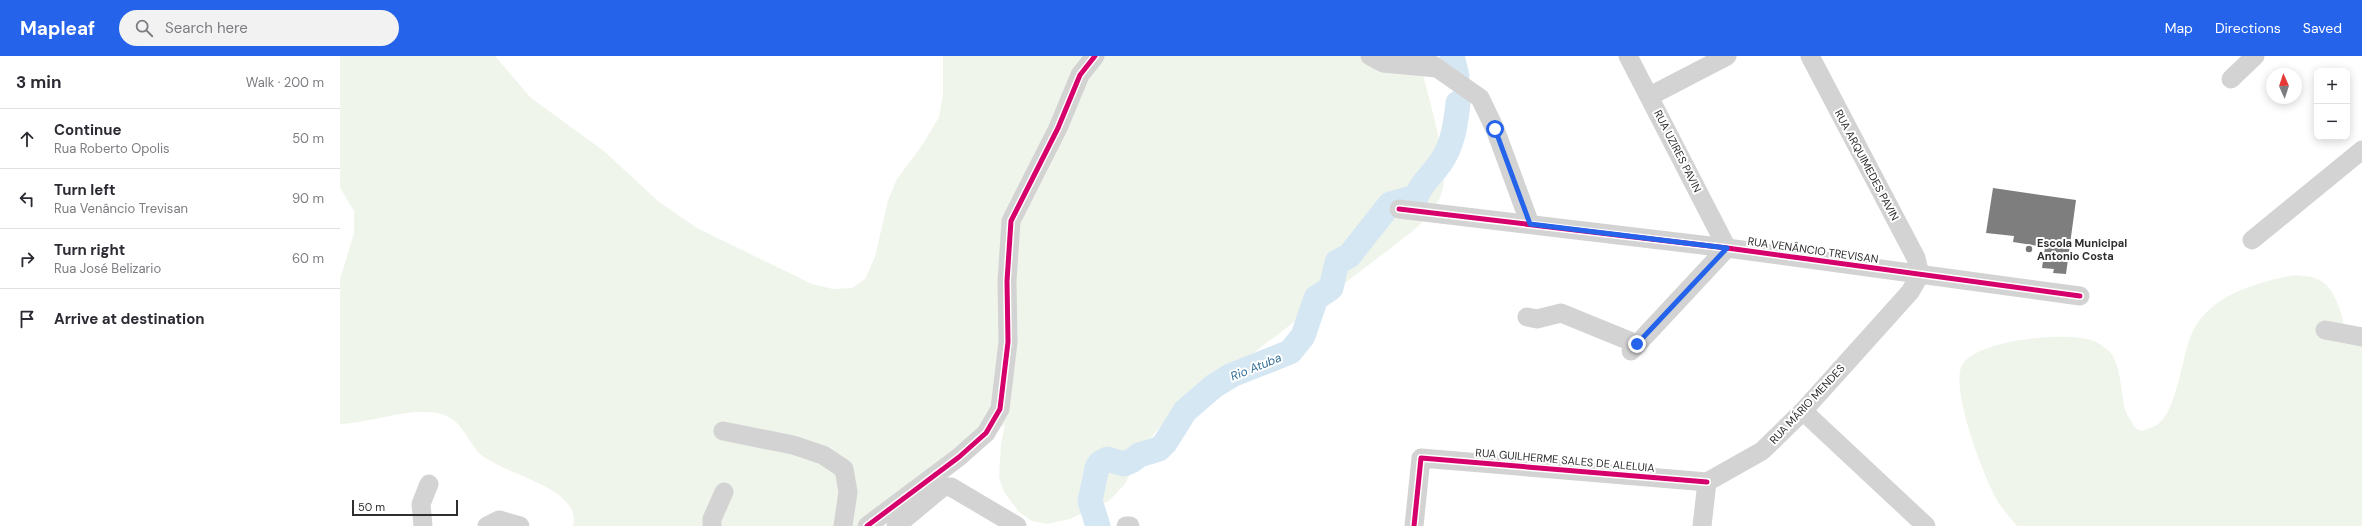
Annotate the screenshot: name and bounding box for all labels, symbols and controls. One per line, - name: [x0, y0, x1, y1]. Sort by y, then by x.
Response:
- search box: [119, 10, 399, 46]
- text: Mapleaf: [20, 16, 95, 41]
- icon: search: [133, 17, 155, 39]
- text: Search here: [165, 18, 248, 38]
- text: Map: [2165, 19, 2193, 37]
- text: Directions: [2215, 19, 2281, 37]
- text: Saved: [2303, 19, 2342, 37]
- north arrow: [2266, 68, 2302, 104]
- map controls: [2314, 68, 2350, 140]
- button: +: [2314, 68, 2350, 104]
- text: 3 min: [16, 71, 61, 93]
- text: Walk · 200 m: [246, 74, 324, 91]
- button: −: [2314, 104, 2350, 140]
- street label: RUA UZIRES PAVIN: [1651, 107, 1705, 195]
- street label: RUA ARQUIMEDES PAVIN: [1832, 107, 1902, 223]
- text: Continue: [54, 120, 122, 140]
- route start: [1486, 120, 1504, 138]
- icon: ahead: [16, 128, 38, 150]
- text: 50 m: [292, 130, 324, 147]
- text: Rua Roberto Opolis: [54, 140, 170, 157]
- text: Turn left: [54, 180, 115, 200]
- icon: left: [16, 188, 38, 210]
- text: 90 m: [292, 190, 324, 207]
- text: Rua Venâncio Trevisan: [54, 200, 188, 217]
- street label: RUA VENÂNCIO TREVISAN: [1747, 234, 1879, 266]
- place label: Escola Municipal Antonio Costa: [2037, 236, 2127, 263]
- text: Turn right: [54, 240, 125, 260]
- marker: Escola Municipal Antonio Costa: [2024, 244, 2034, 254]
- icon: right: [16, 248, 38, 270]
- text: 60 m: [292, 250, 324, 267]
- text: Rua José Belizario: [54, 260, 161, 277]
- icon: arrive: [16, 308, 38, 330]
- text: Arrive at destination: [54, 309, 205, 329]
- route end: [1628, 335, 1646, 353]
- water label: Rio Atuba: [1228, 349, 1284, 384]
- street label: RUA MÁRIO MENDES: [1766, 361, 1848, 447]
- street label: RUA GUILHERME SALES DE ALELUIA: [1475, 445, 1655, 475]
- scale bar: [352, 498, 458, 517]
- text: 50 m: [358, 500, 385, 514]

